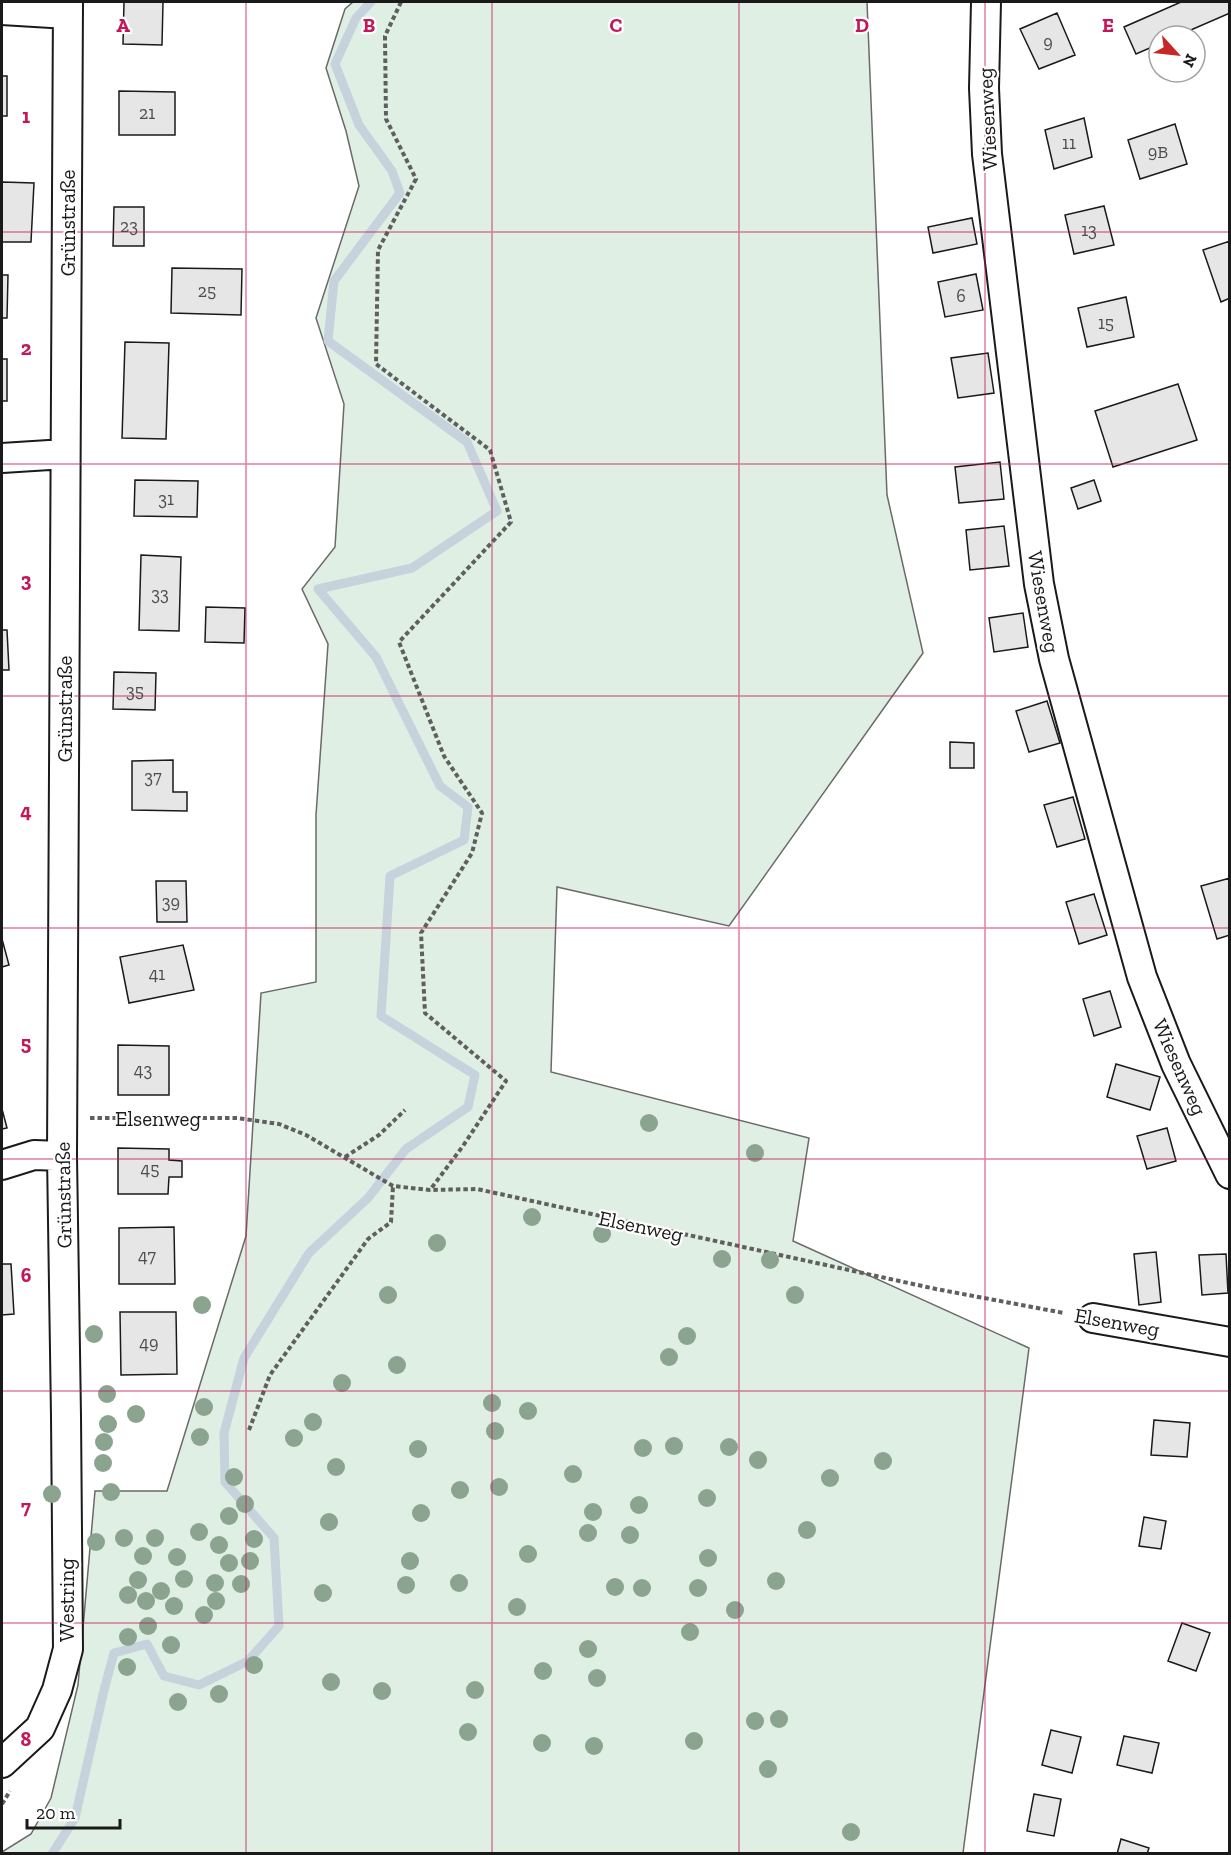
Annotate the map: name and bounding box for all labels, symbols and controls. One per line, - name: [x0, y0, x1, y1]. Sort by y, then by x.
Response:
- text: A: [116, 13, 130, 37]
- text: B: [363, 13, 375, 37]
- text: C: [610, 13, 623, 37]
- text: D: [855, 13, 869, 37]
- text: E: [1102, 13, 1114, 37]
- north arrow: [1147, 24, 1207, 84]
- house number: 9: [1043, 31, 1053, 53]
- text: N: [1179, 51, 1201, 70]
- street label: Wiesenweg: [972, 66, 1002, 171]
- house number: 21: [139, 102, 155, 124]
- text: 1: [22, 104, 30, 128]
- house number: 11: [1062, 132, 1076, 154]
- house number: 9B: [1148, 141, 1168, 163]
- street label: Grünstraße: [55, 170, 80, 276]
- house number: 23: [120, 215, 138, 237]
- house number: 13: [1081, 219, 1097, 241]
- house number: 25: [198, 280, 216, 302]
- house number: 6: [956, 285, 966, 307]
- house number: 15: [1098, 312, 1114, 334]
- text: 2: [21, 336, 32, 360]
- house number: 31: [158, 488, 174, 510]
- street label: Wiesenweg: [1023, 549, 1065, 655]
- text: 3: [21, 568, 32, 592]
- house number: 33: [151, 583, 169, 605]
- street label: Grünstraße: [52, 656, 77, 762]
- house number: 35: [126, 680, 144, 702]
- house number: 37: [144, 766, 162, 788]
- text: 4: [20, 799, 32, 823]
- house number: 39: [162, 891, 180, 913]
- house number: 41: [149, 963, 165, 985]
- street label: Wiesenweg: [1148, 1015, 1213, 1120]
- text: 5: [21, 1031, 31, 1055]
- house number: 43: [134, 1059, 152, 1081]
- street label: Elsenweg: [115, 1106, 201, 1131]
- street label: Grünstraße: [50, 1141, 76, 1249]
- house number: 45: [141, 1158, 159, 1180]
- street label: Elsenweg: [596, 1205, 686, 1247]
- house number: 47: [138, 1245, 156, 1267]
- text: 6: [21, 1263, 32, 1287]
- street label: Elsenweg: [1073, 1302, 1162, 1342]
- house number: 49: [139, 1332, 159, 1354]
- text: 7: [21, 1495, 31, 1519]
- street label: Westring: [54, 1558, 79, 1642]
- text: 8: [21, 1727, 32, 1751]
- scale bar: [27, 1792, 120, 1830]
- text: 20 m: [36, 1802, 76, 1824]

